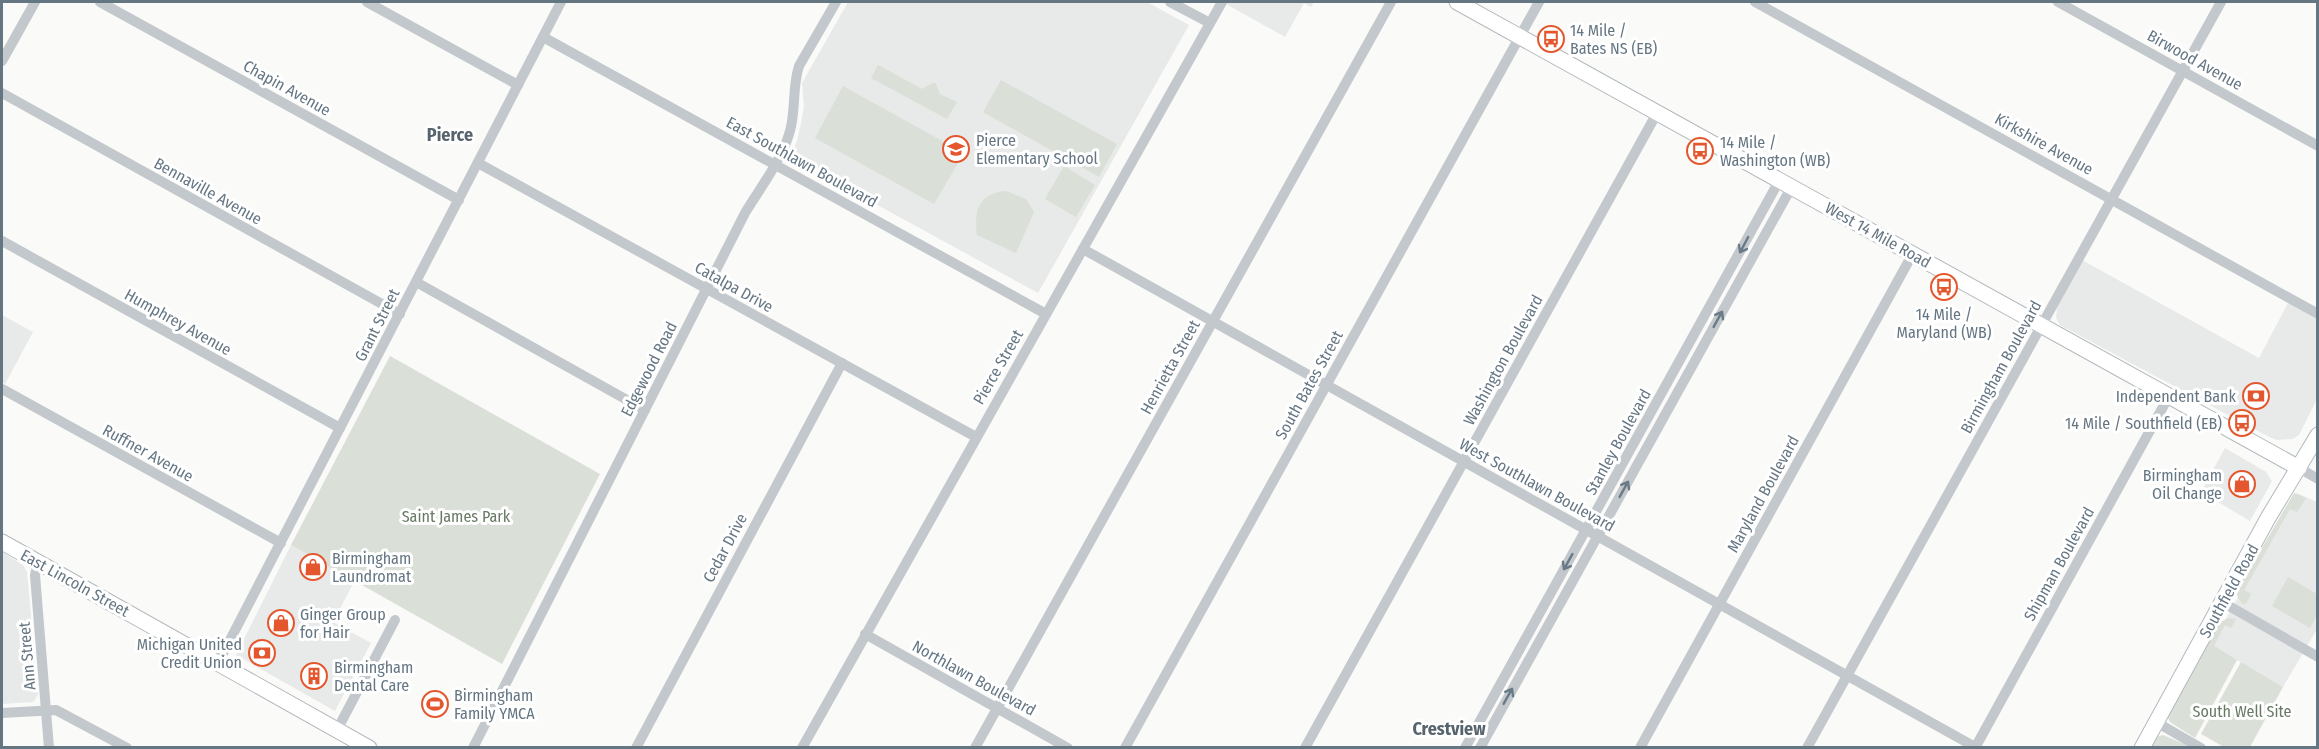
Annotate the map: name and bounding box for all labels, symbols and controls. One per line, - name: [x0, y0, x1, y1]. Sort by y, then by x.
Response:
- place label: 14 Mile / Bates NS (EB): [1570, 21, 1657, 58]
- bus stop icon: 14 Mile / Bates NS (EB): [1536, 24, 1566, 54]
- street label: Birwood Avenue: [2144, 26, 2246, 94]
- street label: Chapin Avenue: [240, 56, 334, 120]
- street label: Kirkshire Avenue: [1991, 109, 2097, 179]
- street label: East Southlawn Boulevard: [723, 113, 881, 211]
- district label: Pierce: [427, 124, 473, 146]
- place label: Pierce Elementary School: [976, 131, 1098, 168]
- place label: 14 Mile / Washington (WB): [1720, 133, 1831, 170]
- school or university icon: Pierce Elementary School: [941, 134, 971, 164]
- bus stop icon: 14 Mile / Washington (WB): [1685, 136, 1715, 166]
- street label: Bennaville Avenue: [151, 154, 265, 229]
- street label: West 14 Mile Road: [1822, 198, 1934, 272]
- one-way arrow: [1738, 236, 1750, 253]
- street label: Catalpa Drive: [691, 258, 777, 316]
- bus stop icon: 14 Mile / Maryland (WB): [1929, 272, 1959, 302]
- street label: Humphrey Avenue: [121, 285, 235, 359]
- street label: Grant Street: [351, 285, 404, 364]
- street label: Washington Boulevard: [1459, 292, 1547, 428]
- street label: Birmingham Boulevard: [1957, 297, 2045, 437]
- place label: 14 Mile / Maryland (WB): [1897, 305, 1992, 342]
- one-way arrow: [1713, 311, 1725, 328]
- street label: Henrietta Street: [1136, 316, 1204, 417]
- street label: Edgewood Road: [617, 318, 681, 420]
- street label: Pierce Street: [969, 326, 1027, 408]
- street label: South Bates Street: [1271, 327, 1347, 443]
- bank icon: Independent Bank: [2241, 381, 2271, 411]
- street label: Stanley Boulevard: [1581, 386, 1655, 498]
- place label: Independent Bank: [2116, 387, 2237, 406]
- bus stop icon: 14 Mile / Southfield (EB): [2227, 408, 2257, 438]
- place label: 14 Mile / Southfield (EB): [2065, 414, 2222, 433]
- street label: Ruffner Avenue: [99, 420, 197, 486]
- street label: Maryland Boulevard: [1723, 432, 1803, 556]
- street label: West Southlawn Boulevard: [1456, 434, 1618, 536]
- place label: Birmingham Oil Change: [2143, 466, 2222, 503]
- shop icon: Birmingham Oil Change: [2227, 469, 2257, 499]
- one-way arrow: [1619, 481, 1630, 499]
- street label: Shipman Boulevard: [2020, 504, 2098, 624]
- park label: Saint James Park: [402, 507, 511, 526]
- street label: Cedar Drive: [699, 510, 751, 586]
- street label: Southfield Road: [2195, 541, 2263, 641]
- street label: East Lincoln Street: [17, 545, 133, 621]
- place label: Birmingham Laundromat: [332, 549, 412, 586]
- shop icon: Birmingham Laundromat: [298, 552, 328, 582]
- one-way arrow: [1562, 553, 1573, 571]
- place label: Ginger Group for Hair: [300, 605, 386, 642]
- shop icon: Ginger Group for Hair: [266, 608, 296, 638]
- street label: Ann Street: [14, 620, 39, 691]
- place label: Michigan United Credit Union: [137, 635, 242, 672]
- street label: Northlawn Boulevard: [909, 636, 1039, 720]
- bank icon: Michigan United Credit Union: [247, 638, 277, 668]
- place label: Birmingham Dental Care: [334, 658, 413, 695]
- building icon: Birmingham Dental Care: [299, 661, 329, 691]
- place label: Birmingham Family YMCA: [454, 686, 535, 723]
- one-way arrow: [1503, 688, 1514, 706]
- sports icon: Birmingham Family YMCA: [420, 689, 450, 719]
- park label: South Well Site: [2193, 702, 2292, 721]
- district label: Crestview: [1412, 718, 1486, 740]

